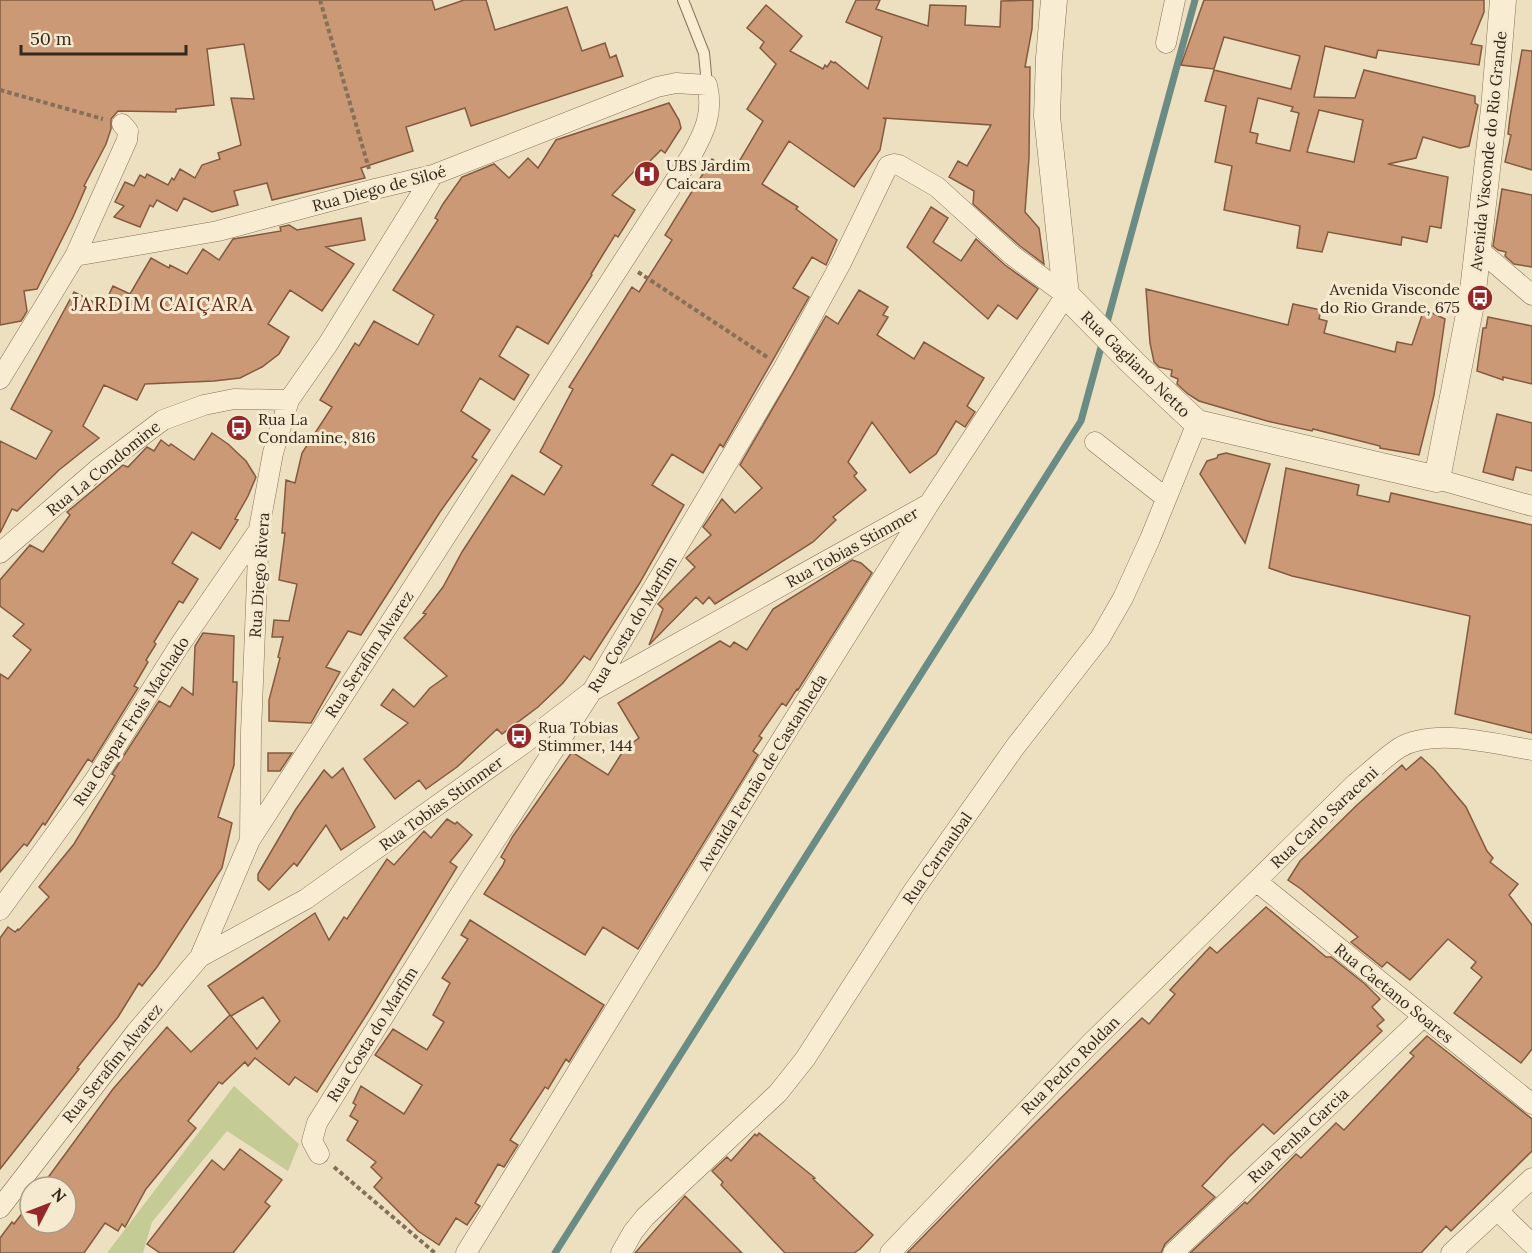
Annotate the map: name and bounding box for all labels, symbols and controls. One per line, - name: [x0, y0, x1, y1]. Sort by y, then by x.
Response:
- scale bar: [21, 18, 186, 56]
- text: 50 m: [30, 27, 72, 50]
- street label: Avenida Visconde do Rio Grande: [1465, 30, 1511, 273]
- place label: UBS Jardim Caicara: [666, 155, 750, 193]
- hospital icon: UBS Jardim Caicara: [632, 159, 662, 189]
- street label: Rua Diego de Siloé: [310, 160, 448, 215]
- place label: Avenida Visconde do Rio Grande, 675: [1320, 279, 1460, 317]
- bus stop icon: Avenida Visconde do Rio Grande, 675: [1465, 283, 1495, 313]
- district label: JARDIM CAIÇARA: [70, 291, 255, 316]
- street label: Rua Gagliano Netto: [1077, 307, 1195, 421]
- place label: Rua La Condamine, 816: [258, 409, 376, 447]
- bus stop icon: Rua La Condamine, 816: [224, 413, 254, 443]
- street label: Rua La Condomine: [42, 416, 164, 520]
- street label: Rua Tobias Stimmer: [782, 502, 922, 592]
- street label: Rua Diego Rivera: [245, 512, 273, 638]
- street label: Rua Costa do Marfim: [583, 552, 681, 696]
- street label: Rua Serafim Alvarez: [320, 587, 418, 721]
- street label: Rua Gaspar Frois Machado: [69, 633, 193, 809]
- street label: Avenida Fernão de Castanheda: [693, 670, 831, 875]
- place label: Rua Tobias Stimmer, 144: [538, 717, 633, 755]
- bus stop icon: Rua Tobias Stimmer, 144: [504, 721, 534, 751]
- street label: Rua Tobias Stimmer: [375, 751, 507, 855]
- street label: Rua Carlo Saraceni: [1266, 762, 1382, 872]
- street label: Rua Carnaubal: [898, 808, 976, 908]
- street label: Rua Caetano Soares: [1330, 939, 1458, 1047]
- street label: Rua Costa do Marfim: [322, 963, 422, 1105]
- street label: Rua Serafim Alvarez: [58, 999, 166, 1127]
- street label: Rua Pedro Roldan: [1016, 1011, 1124, 1119]
- street label: Rua Penha Garcia: [1243, 1083, 1353, 1187]
- north arrow: [18, 1175, 78, 1235]
- text: N: [48, 1184, 71, 1206]

